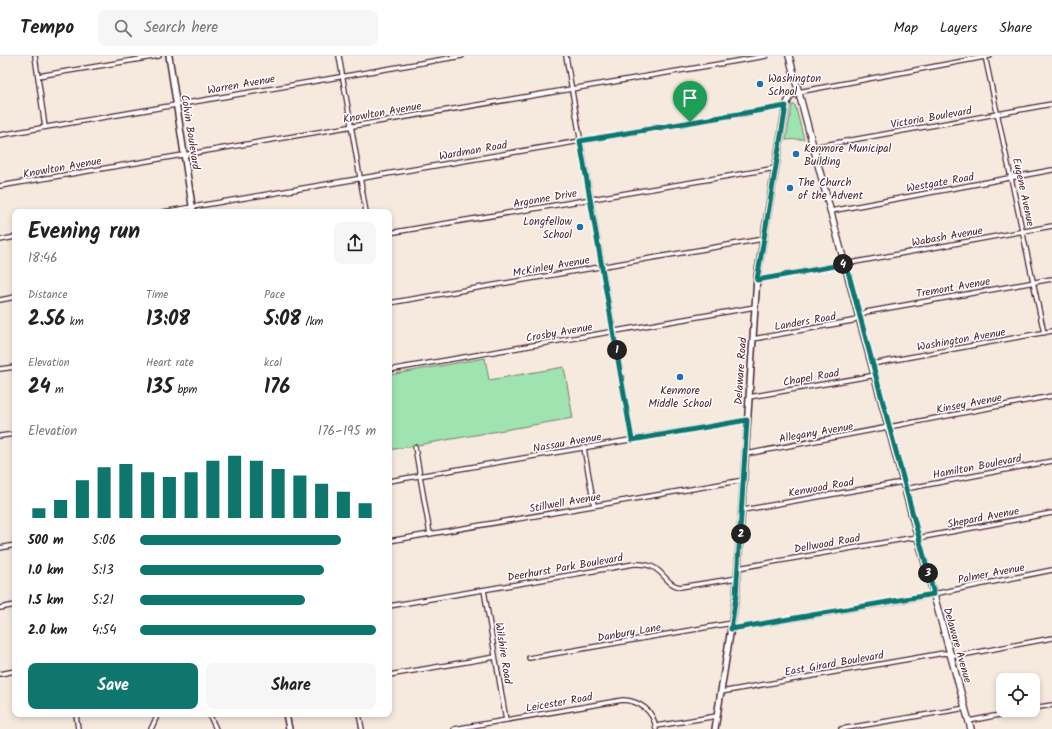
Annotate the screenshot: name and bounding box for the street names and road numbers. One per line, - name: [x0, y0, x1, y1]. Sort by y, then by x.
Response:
- street label: Warren Avenue: [206, 70, 277, 100]
- street label: Colvin Boulevard: [175, 93, 205, 171]
- street label: Knowlton Avenue: [342, 97, 423, 129]
- street label: Victoria Boulevard: [889, 102, 974, 134]
- street label: Wardman Road: [438, 136, 509, 166]
- street label: Knowlton Avenue: [22, 152, 103, 184]
- street label: Eugene Avenue: [1007, 156, 1039, 228]
- street label: Westgate Road: [905, 168, 976, 198]
- street label: Argonne Drive: [512, 185, 579, 213]
- street label: Wabash Avenue: [910, 222, 984, 252]
- street label: McKinley Avenue: [511, 251, 591, 283]
- street label: Tremont Avenue: [915, 273, 992, 303]
- street label: Landers Road: [773, 308, 838, 336]
- street label: Crosby Avenue: [524, 318, 594, 348]
- street label: Washington Avenue: [915, 323, 1007, 357]
- street label: Delaware Road: [730, 336, 752, 405]
- street label: Chapel Road: [782, 364, 841, 392]
- street label: Kinsey Avenue: [935, 389, 1004, 419]
- street label: Allegany Avenue: [778, 418, 855, 448]
- street label: Nassau Avenue: [532, 428, 603, 458]
- street label: Hamilton Boulevard: [931, 449, 1024, 484]
- street label: Kenwood Road: [787, 473, 856, 503]
- street label: Stillwell Avenue: [528, 488, 603, 518]
- street label: Shepard Avenue: [946, 502, 1021, 534]
- street label: Dellwood Road: [793, 529, 862, 559]
- street label: Deerhurst Park Boulevard: [506, 549, 625, 587]
- street label: Palmer Avenue: [956, 559, 1026, 589]
- street label: Delaware Avenue: [938, 605, 976, 685]
- street label: Danbury Lane: [596, 619, 662, 647]
- street label: Wilshire Road: [489, 621, 517, 686]
- street label: East Girard Boulevard: [783, 646, 886, 682]
- street label: Leicester Road: [524, 688, 594, 718]

